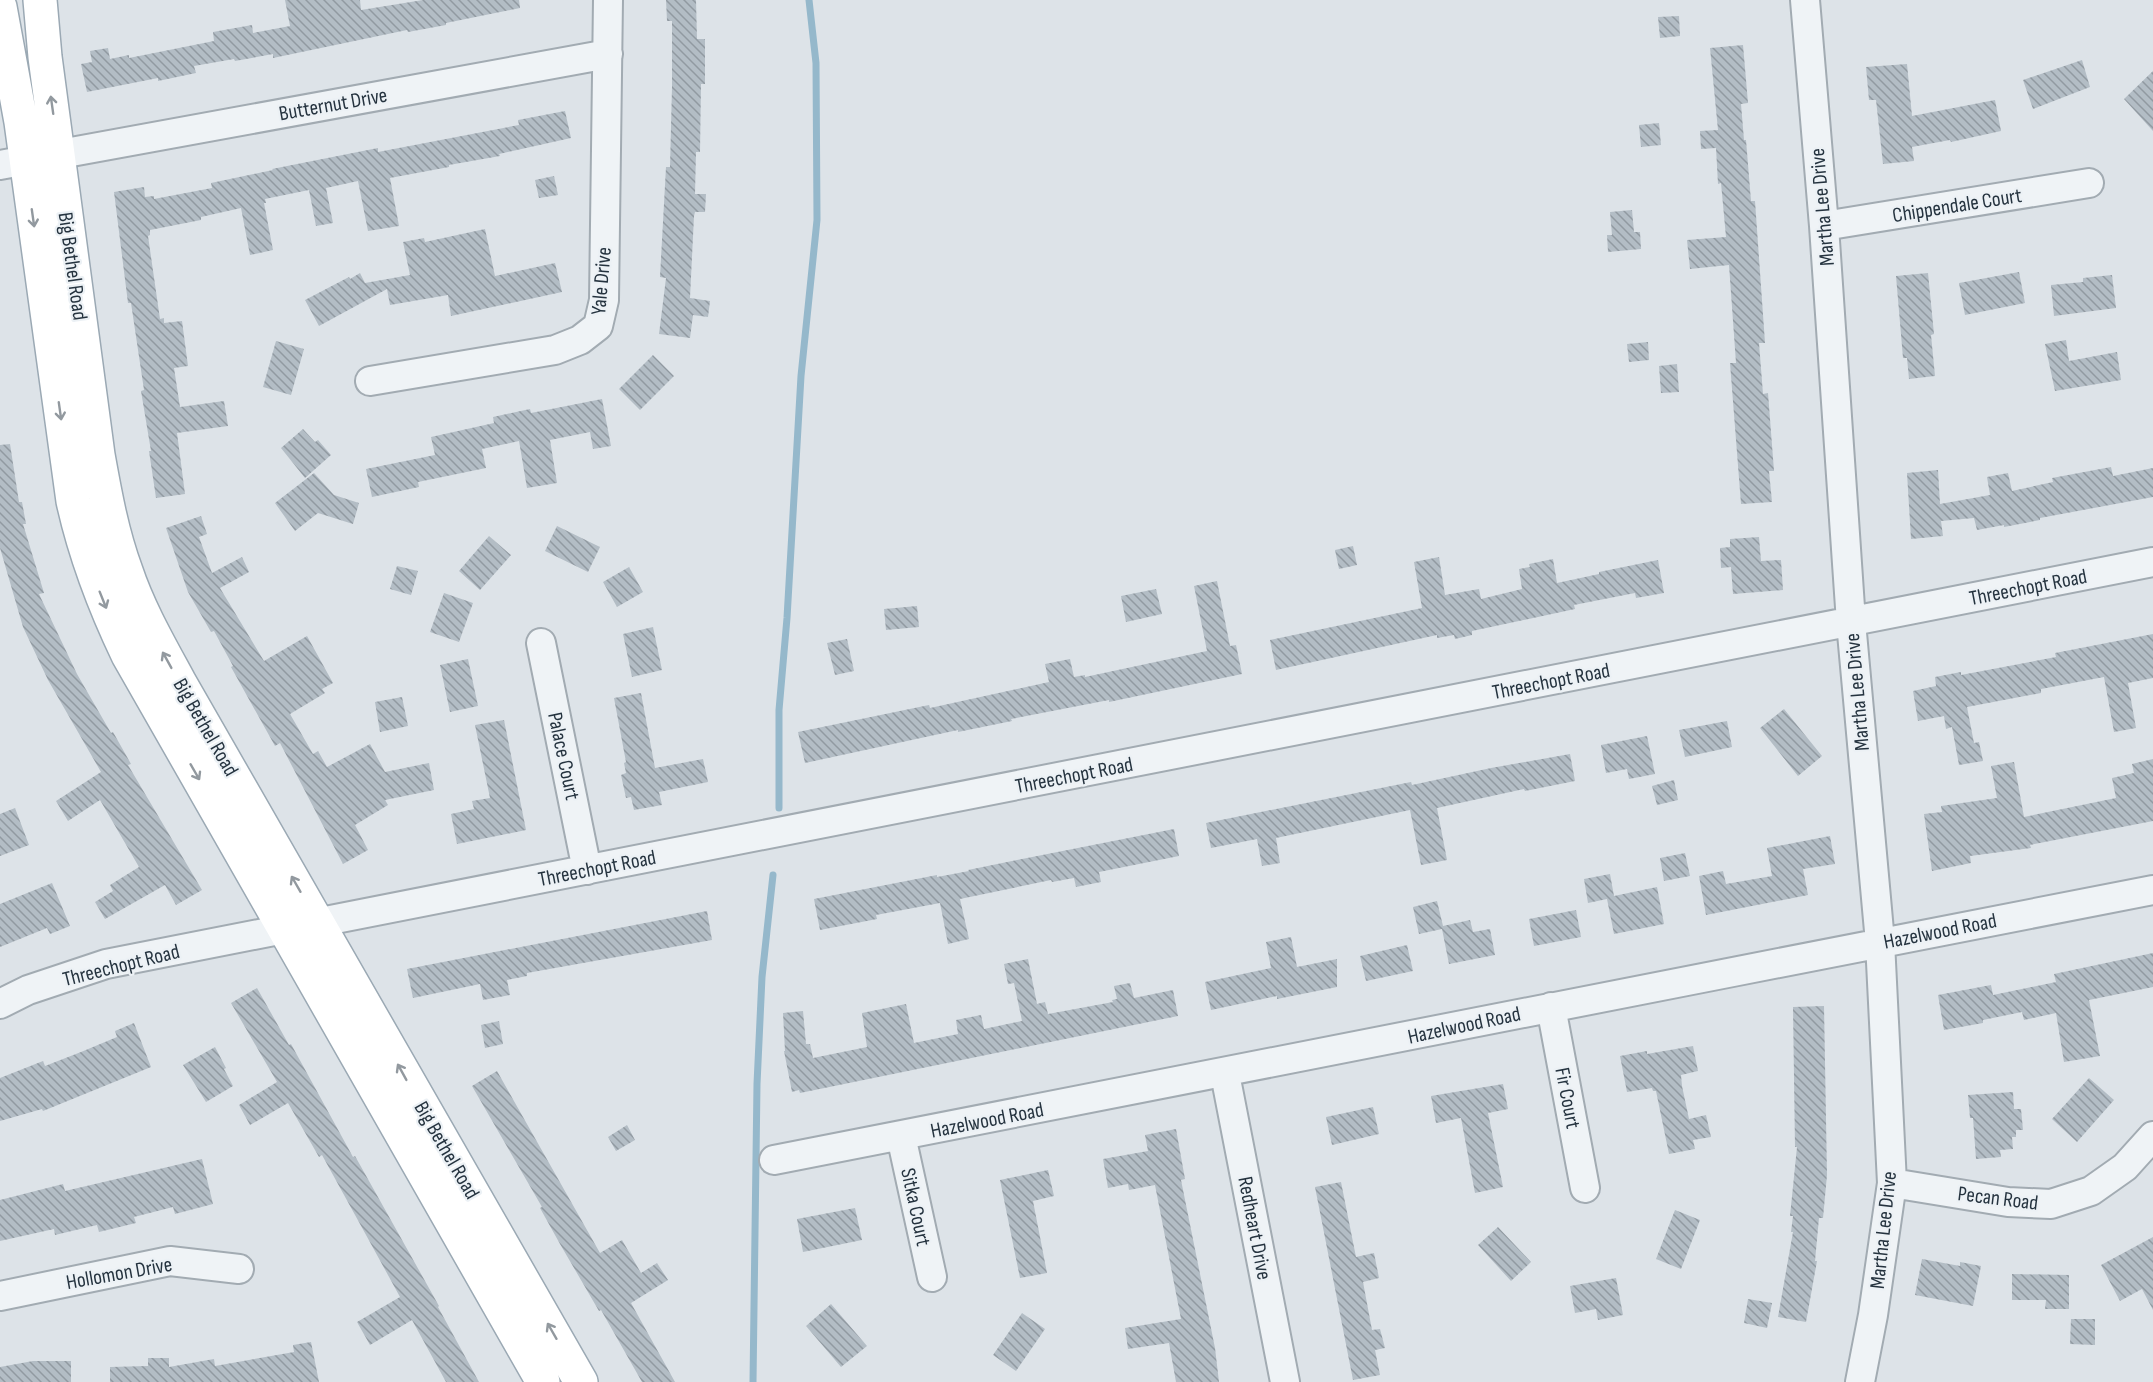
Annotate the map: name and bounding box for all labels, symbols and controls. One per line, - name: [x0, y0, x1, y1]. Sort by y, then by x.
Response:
- street label: Butternut Drive: [277, 83, 389, 126]
- one-way arrow: [46, 96, 57, 115]
- street label: Martha Lee Drive: [1805, 147, 1840, 267]
- street label: Chippendale Court: [1891, 183, 2024, 228]
- one-way arrow: [27, 207, 38, 227]
- street label: Big Bethel Road: [53, 210, 92, 322]
- street label: Yale Drive: [586, 246, 617, 316]
- one-way arrow: [54, 400, 65, 420]
- street label: Threechopt Road: [1967, 564, 2089, 611]
- one-way arrow: [98, 590, 109, 609]
- street label: Martha Lee Drive: [1840, 632, 1875, 752]
- one-way arrow: [161, 651, 173, 668]
- street label: Threechopt Road: [1490, 658, 1612, 705]
- street label: Big Bethel Road: [168, 674, 244, 781]
- street label: Palace Court: [542, 710, 585, 802]
- street label: Threechopt Road: [1013, 752, 1135, 799]
- one-way arrow: [189, 763, 201, 780]
- street label: Threechopt Road: [536, 845, 658, 892]
- one-way arrow: [289, 875, 301, 892]
- street label: Hazelwood Road: [1881, 908, 1999, 955]
- street label: Threechopt Road: [60, 939, 182, 992]
- street label: Hazelwood Road: [1405, 1001, 1523, 1050]
- one-way arrow: [396, 1063, 407, 1081]
- street label: Fir Court: [1549, 1065, 1586, 1131]
- street label: Big Bethel Road: [409, 1097, 485, 1204]
- street label: Hazelwood Road: [928, 1097, 1046, 1144]
- street label: Sitka Court: [895, 1166, 936, 1248]
- street label: Martha Lee Drive: [1865, 1170, 1902, 1290]
- street label: Redheart Drive: [1232, 1174, 1277, 1282]
- street label: Pecan Road: [1956, 1181, 2040, 1216]
- street label: Hollomon Drive: [64, 1252, 174, 1295]
- one-way arrow: [546, 1323, 558, 1340]

